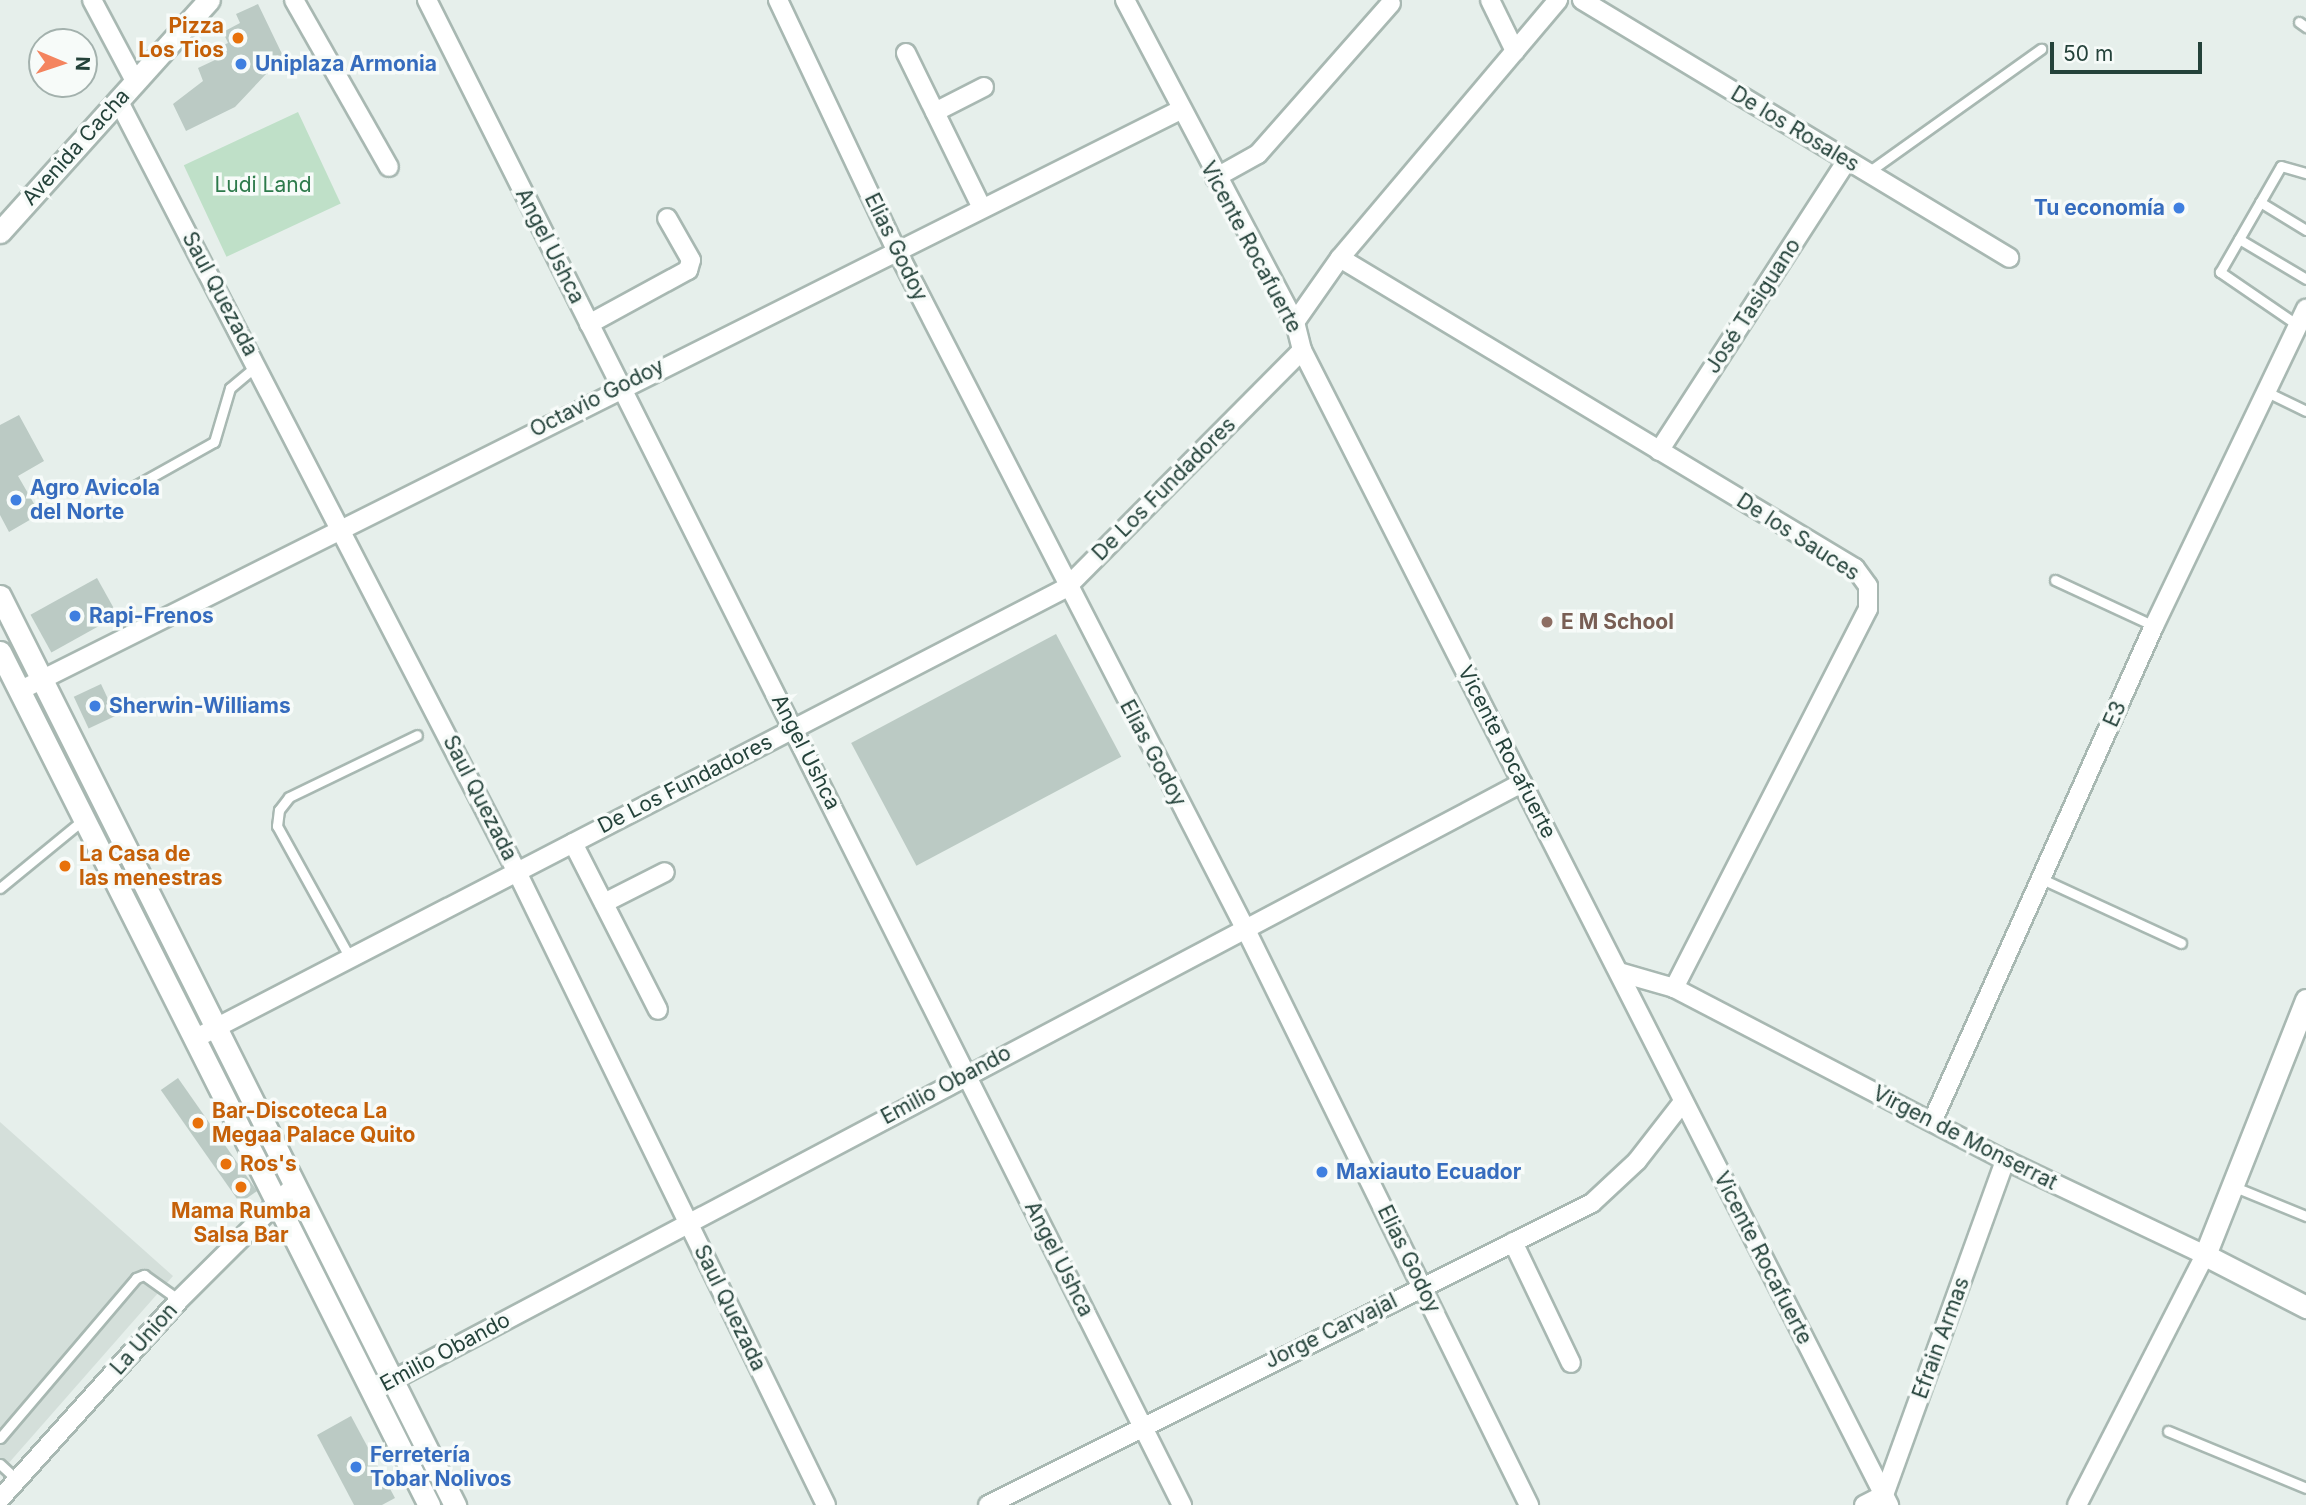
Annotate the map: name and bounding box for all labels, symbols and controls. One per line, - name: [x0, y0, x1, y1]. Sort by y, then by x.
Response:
- place label: Pizza Los Tios: [138, 13, 224, 63]
- north arrow: [28, 28, 98, 98]
- scale bar: [2054, 28, 2206, 72]
- marker: Pizza Los Tios: [230, 30, 246, 46]
- text: 50 m: [2063, 41, 2113, 66]
- place label: Uniplaza Armonia: [255, 51, 437, 77]
- text: N: [71, 56, 94, 71]
- marker: Uniplaza Armonia: [233, 56, 249, 72]
- street label: De los Rosales: [1726, 81, 1864, 177]
- street label: Avenida Cacha: [17, 84, 135, 210]
- street label: Vicente Rocafuerte: [1195, 157, 1307, 337]
- park label: Ludi Land: [214, 172, 312, 198]
- street label: Angel Ushca: [510, 184, 590, 308]
- street label: Elias Godoy: [859, 189, 933, 305]
- place label: Tu economía: [2034, 195, 2165, 221]
- marker: Tu economía: [2171, 200, 2187, 216]
- street label: Saul Quezada: [177, 228, 263, 360]
- street label: José Tasiguano: [1700, 234, 1806, 378]
- street label: Octavio Godoy: [526, 353, 668, 443]
- street label: De Los Fundadores: [1087, 412, 1241, 566]
- place label: Agro Avicola del Norte: [30, 475, 160, 525]
- street label: De los Sauces: [1732, 488, 1864, 586]
- marker: Agro Avicola del Norte: [8, 492, 24, 508]
- place label: Rapi-Frenos: [89, 603, 214, 629]
- marker: Rapi-Frenos: [67, 608, 83, 624]
- place label: E M School: [1561, 609, 1674, 635]
- marker: E M School: [1539, 614, 1555, 630]
- street label: Vicente Rocafuerte: [1453, 661, 1561, 843]
- street label: Angel Ushca: [766, 690, 846, 814]
- place label: Sherwin-Williams: [109, 693, 291, 719]
- street label: Elias Godoy: [1114, 696, 1192, 810]
- street label: E3: [2098, 697, 2132, 731]
- marker: Sherwin-Williams: [87, 698, 103, 714]
- street label: De Los Fundadores: [594, 729, 776, 839]
- street label: Saul Quezada: [438, 731, 522, 865]
- place label: La Casa de las menestras: [79, 841, 223, 891]
- marker: La Casa de las menestras: [57, 858, 73, 874]
- street label: Emilio Obando: [877, 1040, 1015, 1130]
- street label: Virgen de Monserrat: [1869, 1081, 2061, 1195]
- place label: Bar-Discoteca La Megaa Palace Quito: [212, 1098, 415, 1148]
- marker: Bar-Discoteca La Megaa Palace Quito: [190, 1115, 206, 1131]
- place label: Ros's: [240, 1151, 297, 1177]
- marker: Ros's: [218, 1156, 234, 1172]
- place label: Maxiauto Ecuador: [1336, 1159, 1521, 1185]
- marker: Maxiauto Ecuador: [1314, 1164, 1330, 1180]
- street label: Vicente Rocafuerte: [1709, 1167, 1817, 1349]
- marker: Mama Rumba Salsa Bar: [233, 1179, 249, 1195]
- street label: Angel Ushca: [1019, 1197, 1099, 1321]
- place label: Mama Rumba Salsa Bar: [171, 1198, 311, 1248]
- street label: Elias Godoy: [1372, 1201, 1446, 1317]
- street label: Saul Quezada: [689, 1241, 771, 1375]
- street label: Efrain Armas: [1907, 1274, 1975, 1402]
- street label: Jorge Carvajal: [1261, 1288, 1401, 1374]
- street label: La Union: [105, 1298, 183, 1380]
- street label: Emilio Obando: [376, 1307, 514, 1397]
- place label: Ferretería Tobar Nolivos: [370, 1442, 512, 1492]
- marker: Ferretería Tobar Nolivos: [348, 1459, 364, 1475]

